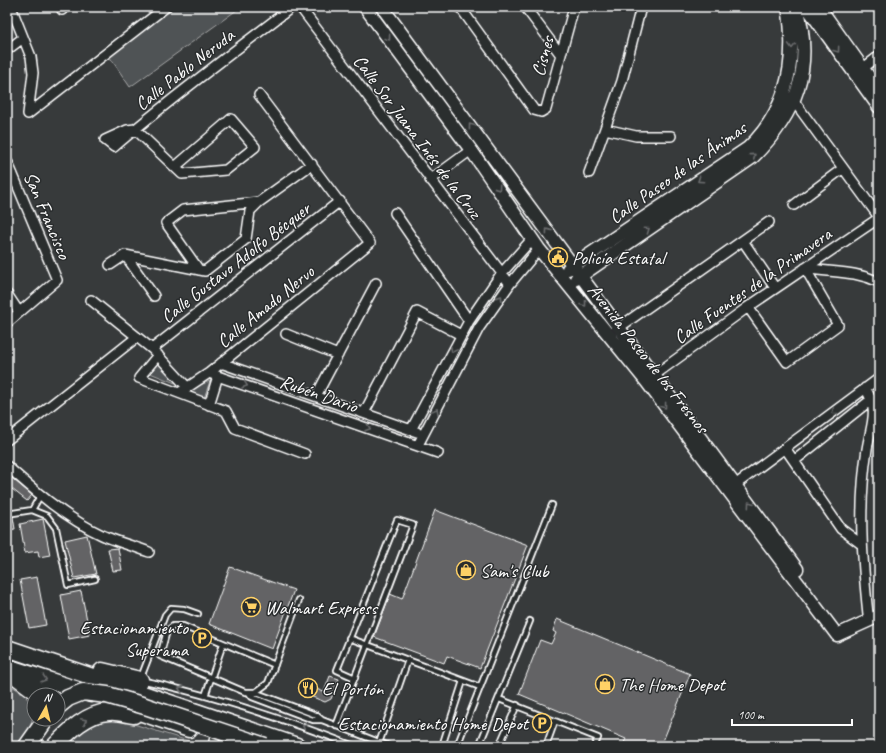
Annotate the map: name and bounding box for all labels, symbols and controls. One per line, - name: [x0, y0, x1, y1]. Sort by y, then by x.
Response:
- street label: Calle Pablo Neruda: [130, 22, 240, 116]
- street label: Cisnes: [526, 32, 560, 79]
- one-way arrow: [383, 34, 390, 41]
- one-way arrow: [788, 43, 796, 49]
- one-way arrow: [832, 46, 839, 53]
- street label: Calle Sor Juana Inés de la Cruz: [348, 50, 488, 225]
- street label: Calle Paseo de las Ánimas: [604, 116, 752, 229]
- one-way arrow: [469, 124, 476, 131]
- one-way arrow: [749, 153, 756, 160]
- street label: San Francisco: [18, 168, 77, 264]
- one-way arrow: [697, 175, 704, 183]
- one-way arrow: [493, 184, 500, 191]
- street label: Calle Gustavo Adolfo Bécquer: [156, 196, 317, 329]
- street label: Calle Fuentes de la Primavera: [669, 222, 837, 349]
- one-way arrow: [643, 227, 650, 235]
- one-way arrow: [546, 228, 553, 235]
- public building icon: Policía Estatal: [547, 246, 569, 268]
- place label: Policía Estatal: [572, 246, 668, 270]
- street label: Calle Amado Nervo: [212, 259, 320, 353]
- street label: Avenida Paseo de los Fresnos: [582, 279, 715, 439]
- one-way arrow: [495, 295, 502, 302]
- one-way arrow: [579, 299, 586, 306]
- one-way arrow: [451, 346, 458, 353]
- street label: Rubén Darío: [277, 370, 362, 419]
- one-way arrow: [242, 381, 249, 389]
- one-way arrow: [660, 401, 667, 408]
- one-way arrow: [431, 407, 439, 415]
- one-way arrow: [831, 407, 838, 414]
- one-way arrow: [365, 423, 372, 432]
- one-way arrow: [748, 502, 755, 509]
- shop icon: Sam's Club: [455, 559, 477, 581]
- place label: Sam's Club: [480, 559, 550, 583]
- supermarket icon: Walmart Express: [240, 596, 262, 618]
- place label: Walmart Express: [265, 596, 378, 620]
- place label: Estacionamiento Superama: [80, 616, 190, 662]
- parking icon: Estacionamiento Superama: [191, 627, 213, 649]
- shop icon: The Home Depot: [594, 673, 616, 695]
- place label: The Home Depot: [619, 673, 727, 697]
- one-way arrow: [40, 674, 47, 683]
- restaurant icon: El Portón: [297, 677, 319, 699]
- place label: El Portón: [322, 677, 384, 701]
- one-way arrow: [177, 686, 184, 694]
- north arrow: [26, 687, 66, 727]
- text: N: [43, 690, 54, 705]
- scale bar: [732, 701, 852, 727]
- text: 100 m: [738, 707, 765, 723]
- place label: Estacionamiento Home Depot: [338, 712, 530, 736]
- parking icon: Estacionamiento Home Depot: [531, 712, 553, 734]
- one-way arrow: [80, 718, 88, 726]
- one-way arrow: [301, 724, 308, 732]

